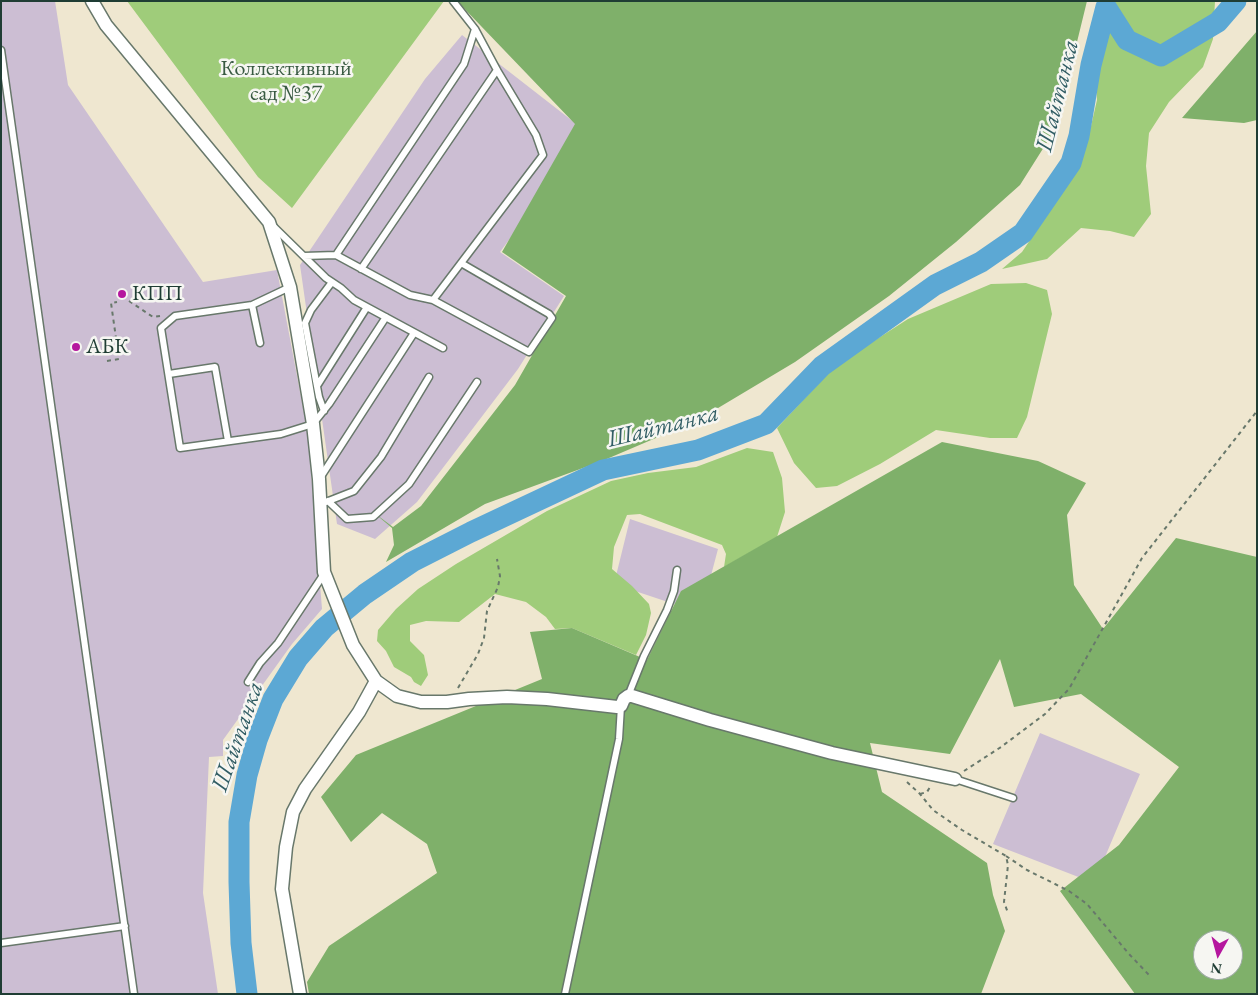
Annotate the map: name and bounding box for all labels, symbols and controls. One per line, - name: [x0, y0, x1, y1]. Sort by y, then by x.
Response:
- water label: Шайтанка: [1030, 37, 1086, 155]
- park label: Коллективный сад №37: [220, 56, 352, 108]
- place label: КПП: [132, 281, 183, 307]
- marker: КПП: [116, 288, 128, 300]
- place label: АБК: [86, 334, 129, 360]
- marker: АБК: [70, 341, 82, 353]
- water label: Шайтанка: [604, 399, 722, 455]
- water label: Шайтанка: [206, 678, 270, 796]
- north arrow: [1193, 930, 1243, 980]
- text: N: [1210, 959, 1223, 979]

